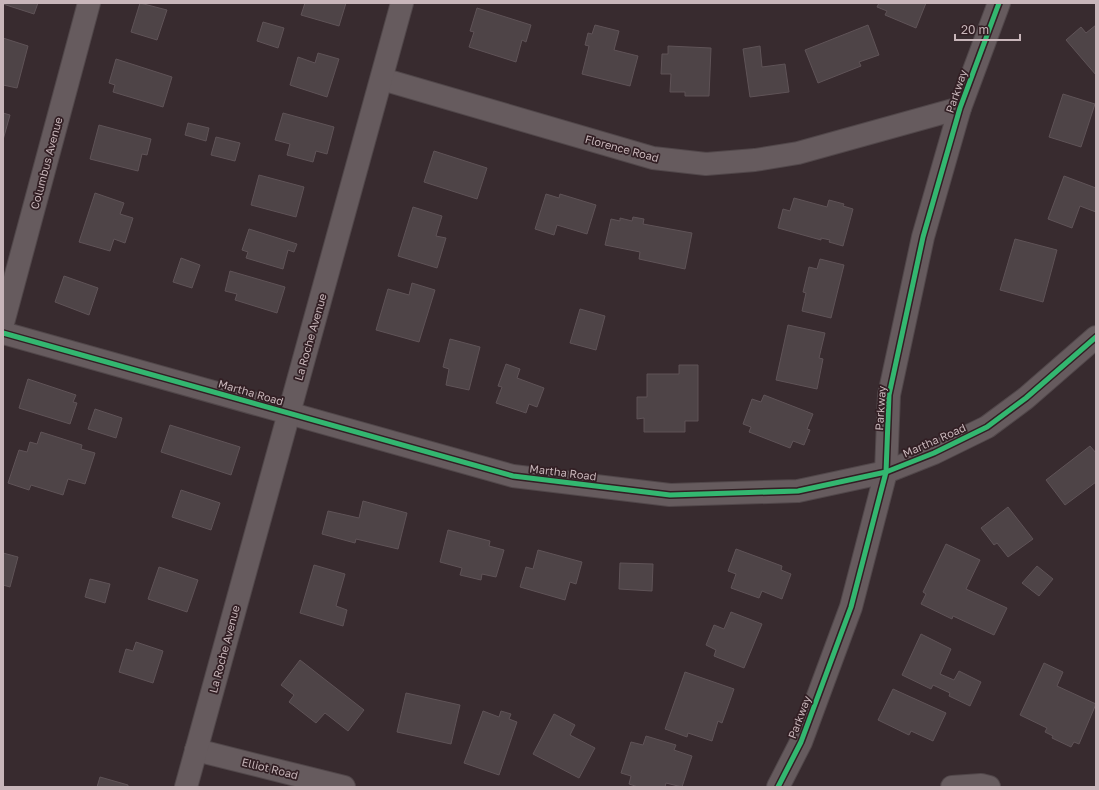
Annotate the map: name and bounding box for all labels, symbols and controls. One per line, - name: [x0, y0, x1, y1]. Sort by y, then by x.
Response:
- scale bar: [955, 16, 1020, 42]
- text: 20 m: [961, 22, 989, 37]
- street label: Parkway: [943, 68, 969, 114]
- street label: Columbus Avenue: [27, 116, 65, 210]
- street label: Florence Road: [584, 132, 660, 164]
- street label: La Roche Avenue: [291, 292, 329, 382]
- street label: Martha Road: [217, 376, 285, 408]
- street label: Parkway: [872, 385, 888, 431]
- street label: Martha Road: [901, 420, 967, 460]
- street label: Martha Road: [529, 461, 597, 483]
- street label: La Roche Avenue: [206, 604, 242, 694]
- street label: Parkway: [785, 694, 813, 740]
- street label: Elliot Road: [241, 755, 299, 781]

